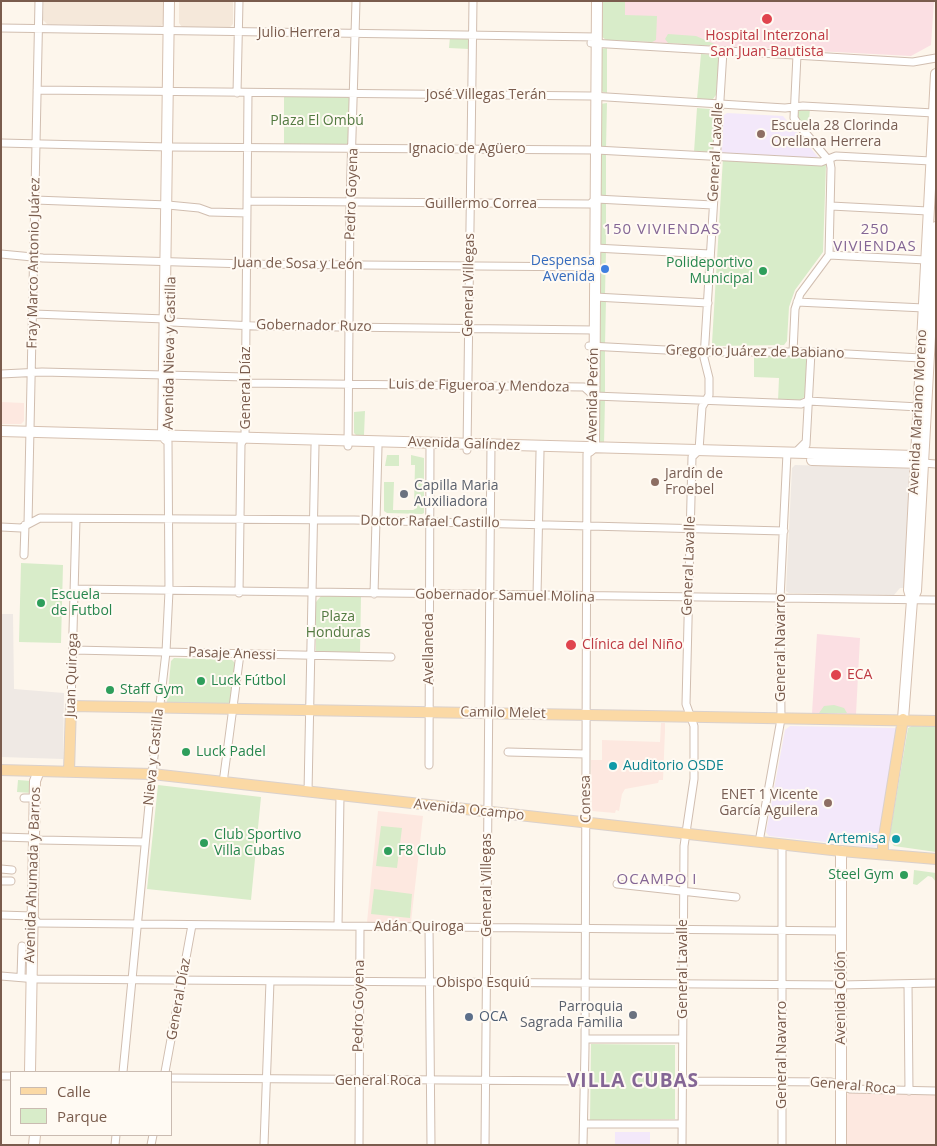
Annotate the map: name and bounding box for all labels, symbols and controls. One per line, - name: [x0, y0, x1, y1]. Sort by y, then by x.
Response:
- marker: Hospital Interzonal San Juan Bautista: [760, 12, 774, 26]
- street label: Julio Herrera: [258, 25, 340, 41]
- place label: Hospital Interzonal San Juan Bautista: [705, 28, 829, 60]
- street label: José Villegas Terán: [426, 87, 546, 103]
- street label: General Lavalle: [705, 102, 727, 202]
- park label: Plaza El Ombú: [270, 113, 364, 129]
- place label: Escuela 28 Clorinda Orellana Herrera: [771, 118, 898, 150]
- marker: Escuela 28 Clorinda Orellana Herrera: [755, 128, 767, 140]
- street label: Ignacio de Agüero: [408, 141, 526, 157]
- street label: Pedro Goyena: [342, 148, 362, 240]
- street label: Fray Marco Antonio Juárez: [24, 177, 44, 349]
- street label: Guillermo Correa: [425, 196, 537, 212]
- district label: 150 VIVIENDAS: [602, 221, 722, 239]
- district label: 250 VIVIENDAS: [832, 221, 918, 256]
- street label: General Villegas: [460, 233, 478, 337]
- place label: Despensa Avenida: [531, 253, 595, 286]
- street label: Juan de Sosa y León: [233, 254, 363, 274]
- place label: Polideportivo Municipal: [666, 255, 753, 288]
- marker: Despensa Avenida: [599, 263, 611, 275]
- marker: Polideportivo Municipal: [757, 265, 769, 277]
- street label: Avenida Nieva y Castilla: [160, 276, 180, 430]
- street label: Gobernador Ruzo: [256, 317, 372, 335]
- street label: Avenida Mariano Moreno: [905, 329, 931, 495]
- street label: Gregorio Juárez de Babiano: [665, 342, 845, 362]
- street label: General Díaz: [238, 346, 254, 430]
- street label: Avenida Perón: [584, 347, 602, 443]
- street label: Luis de Figueroa y Mendoza: [388, 376, 570, 396]
- street label: Avenida Galíndez: [408, 434, 520, 454]
- place label: Jardín de Froebel: [665, 466, 723, 498]
- marker: Jardín de Froebel: [649, 476, 661, 488]
- place label: Capilla Maria Auxiliadora: [414, 478, 499, 511]
- marker: Capilla Maria Auxiliadora: [398, 488, 410, 500]
- street label: Doctor Rafael Castillo: [360, 512, 500, 532]
- street label: General Lavalle: [679, 516, 699, 616]
- street label: Gobernador Samuel Molina: [415, 586, 595, 606]
- place label: Escuela de Futbol: [51, 587, 112, 620]
- street label: General Navarro: [773, 594, 789, 702]
- marker: Escuela de Futbol: [35, 597, 47, 609]
- park label: Plaza Honduras: [306, 609, 370, 642]
- street label: Avellaneda: [421, 613, 437, 685]
- street label: Juan Quiroga: [62, 632, 82, 718]
- place label: Clínica del Niño: [582, 637, 683, 653]
- marker: Clínica del Niño: [564, 638, 578, 652]
- street label: Pasaje Anessi: [188, 644, 276, 664]
- place label: ECA: [847, 667, 872, 683]
- marker: ECA: [829, 668, 843, 682]
- place label: Luck Fútbol: [211, 673, 286, 689]
- marker: Luck Fútbol: [195, 675, 207, 687]
- place label: Staff Gym: [120, 682, 184, 698]
- marker: Staff Gym: [104, 684, 116, 696]
- street label: Camilo Melet: [460, 704, 546, 722]
- street label: Nieva y Castilla: [141, 708, 167, 806]
- place label: Luck Padel: [196, 744, 266, 760]
- marker: Luck Padel: [180, 746, 192, 758]
- place label: Auditorio OSDE: [623, 758, 724, 774]
- marker: Auditorio OSDE: [607, 760, 619, 772]
- street label: Conesa: [577, 775, 595, 823]
- street label: Avenida Ahumada y Barros: [22, 786, 44, 964]
- place label: ENET 1 Vicente García Aguilera: [719, 787, 818, 820]
- street label: Avenida Ocampo: [413, 796, 525, 824]
- marker: ENET 1 Vicente García Aguilera: [822, 797, 834, 809]
- place label: Club Sportivo Villa Cubas: [214, 827, 301, 860]
- place label: Artemisa: [828, 831, 886, 847]
- street label: General Villegas: [479, 833, 495, 937]
- marker: Artemisa: [890, 833, 902, 845]
- marker: Club Sportivo Villa Cubas: [198, 837, 210, 849]
- place label: F8 Club: [398, 843, 446, 859]
- marker: F8 Club: [382, 845, 394, 857]
- place label: Steel Gym: [828, 867, 894, 883]
- marker: Steel Gym: [898, 869, 910, 881]
- district label: OCAMPO I: [616, 871, 698, 889]
- street label: Adán Quiroga: [374, 919, 464, 935]
- street label: General Lavalle: [675, 919, 691, 1019]
- street label: Avenida Colón: [833, 951, 849, 1045]
- street label: General Díaz: [164, 957, 194, 1041]
- street label: Pedro Goyena: [350, 960, 368, 1052]
- street label: Obispo Esquiú: [436, 975, 530, 991]
- place label: Parroquia Sagrada Familia: [520, 999, 623, 1032]
- street label: General Navarro: [774, 1001, 790, 1109]
- place label: OCA: [479, 1009, 508, 1025]
- marker: Parroquia Sagrada Familia: [627, 1009, 639, 1021]
- marker: OCA: [463, 1011, 475, 1023]
- legend: [10, 1071, 172, 1136]
- district label: VILLA CUBAS: [566, 1071, 700, 1093]
- street label: General Roca: [335, 1073, 421, 1089]
- street label: General Roca: [809, 1074, 897, 1098]
- text: Calle: [57, 1081, 91, 1101]
- text: Parque: [57, 1106, 107, 1126]

